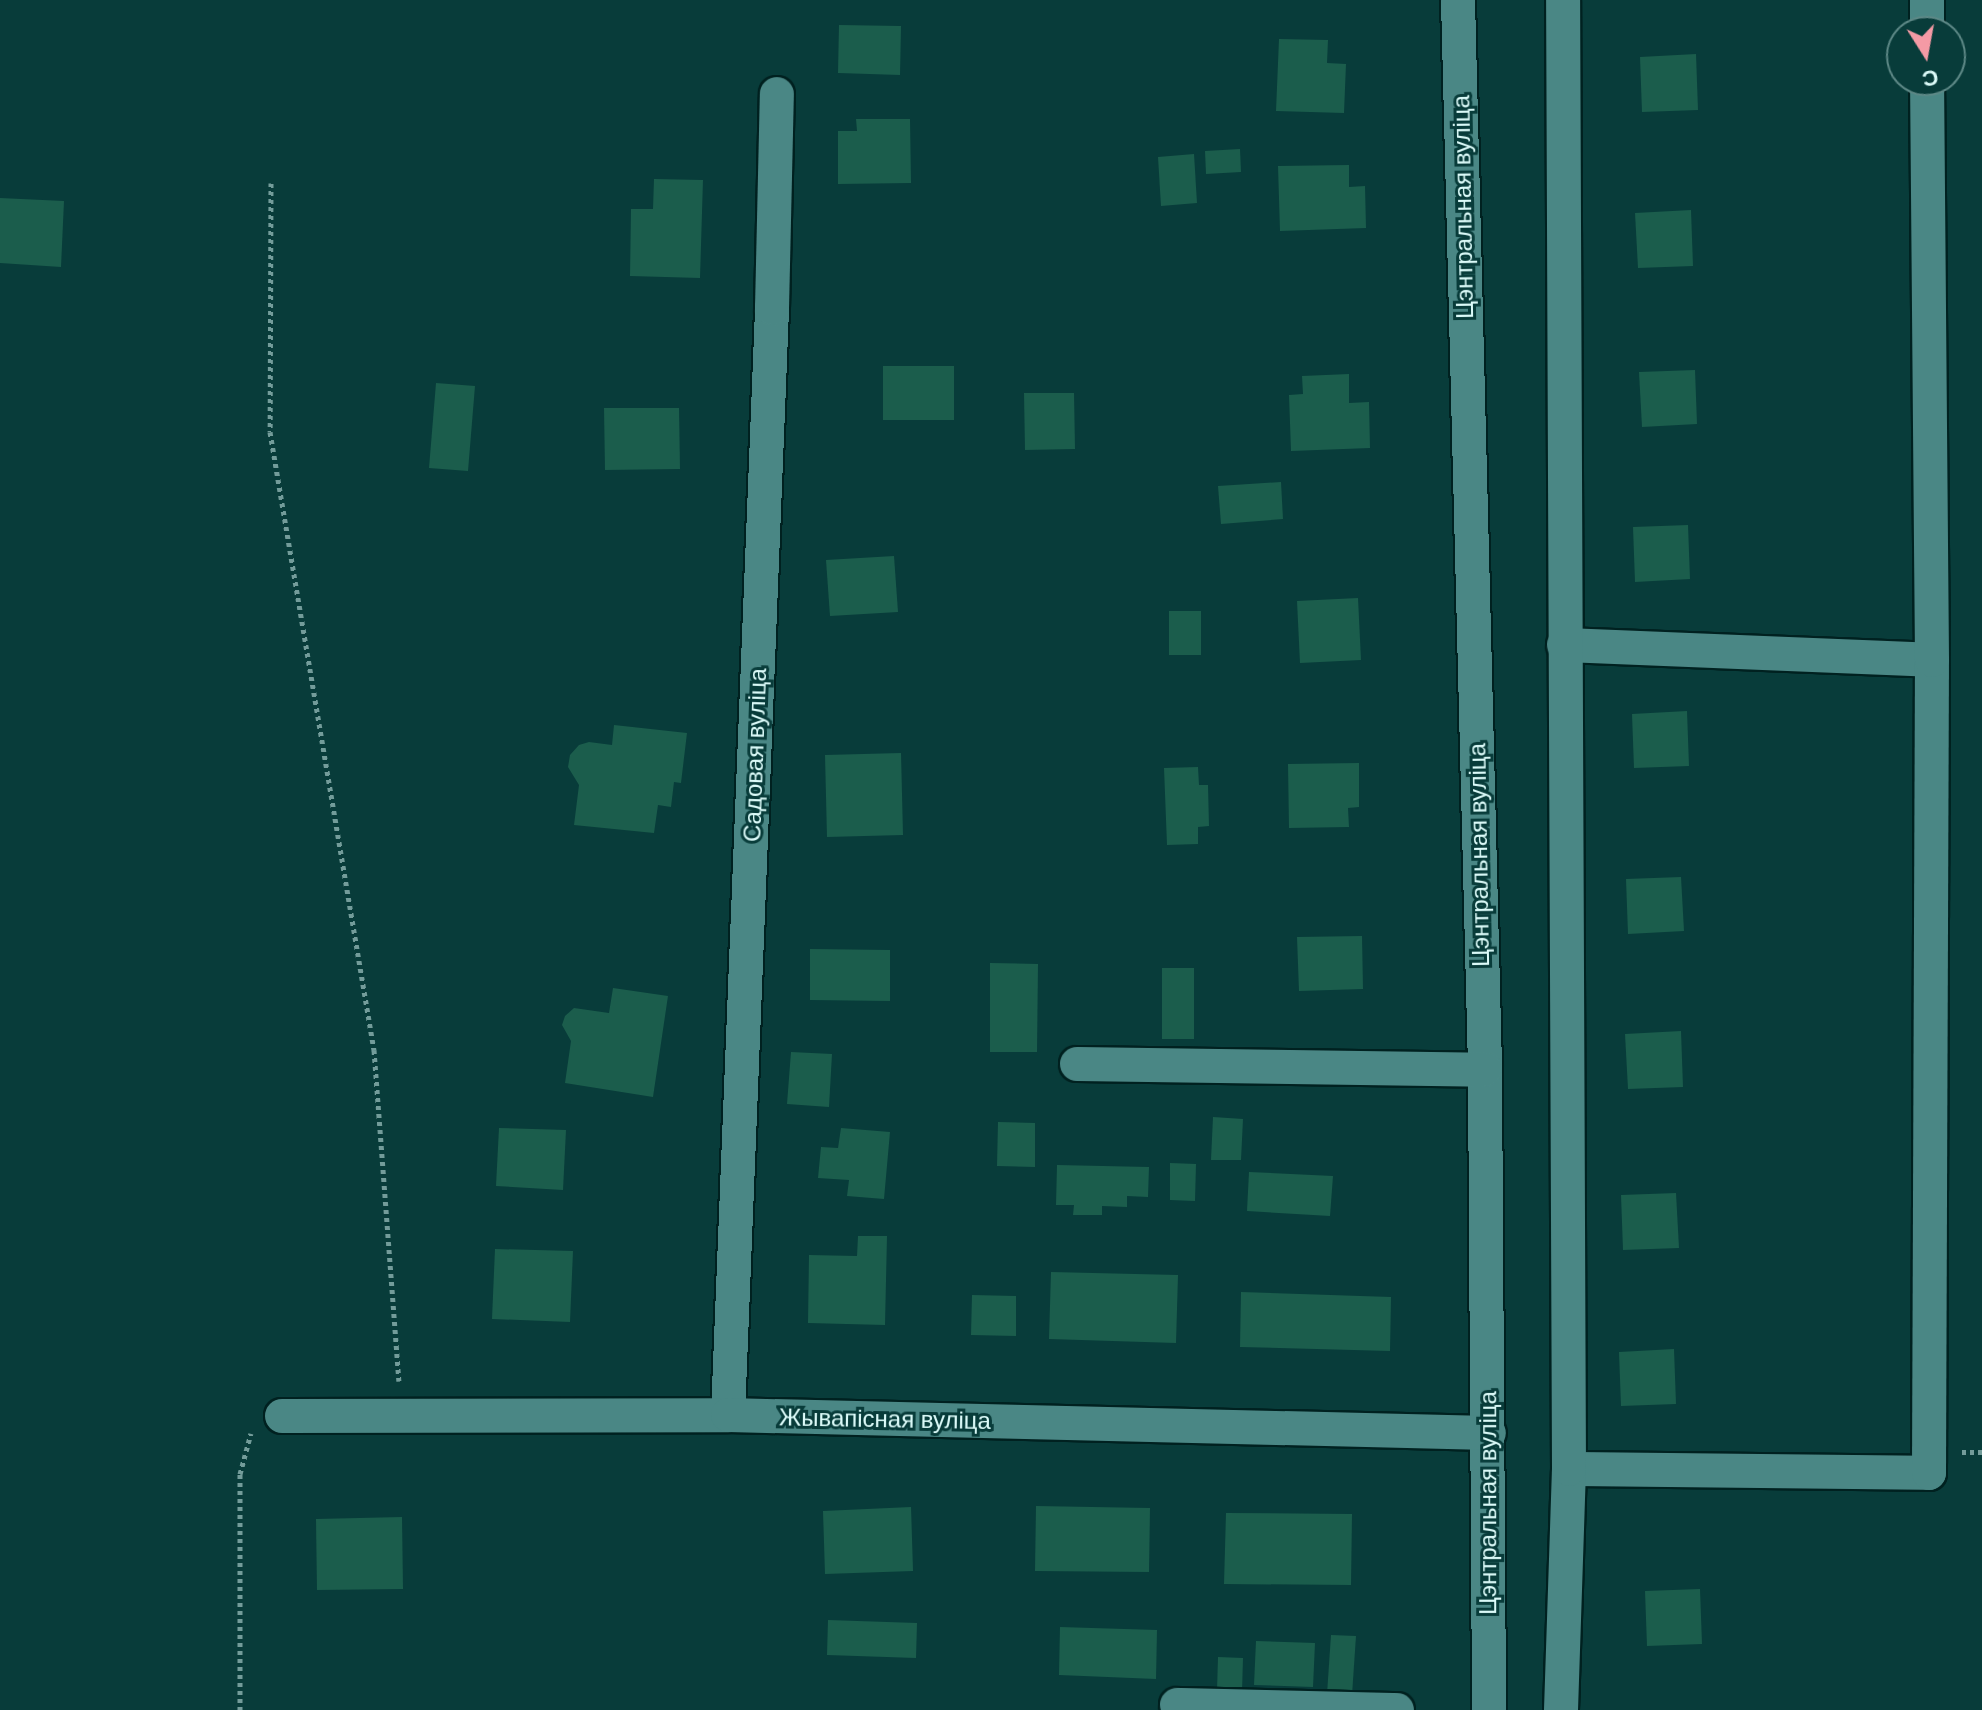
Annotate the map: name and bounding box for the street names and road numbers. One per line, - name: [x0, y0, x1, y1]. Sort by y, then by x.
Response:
- street label: Цэнтральная вуліца: [1447, 95, 1479, 319]
- street label: Садовая вуліца: [738, 668, 772, 842]
- street label: Цэнтральная вуліца: [1463, 743, 1495, 967]
- street label: Цэнтральная вуліца: [1474, 1391, 1502, 1615]
- street label: Жывапісная вуліца: [779, 1403, 991, 1435]

